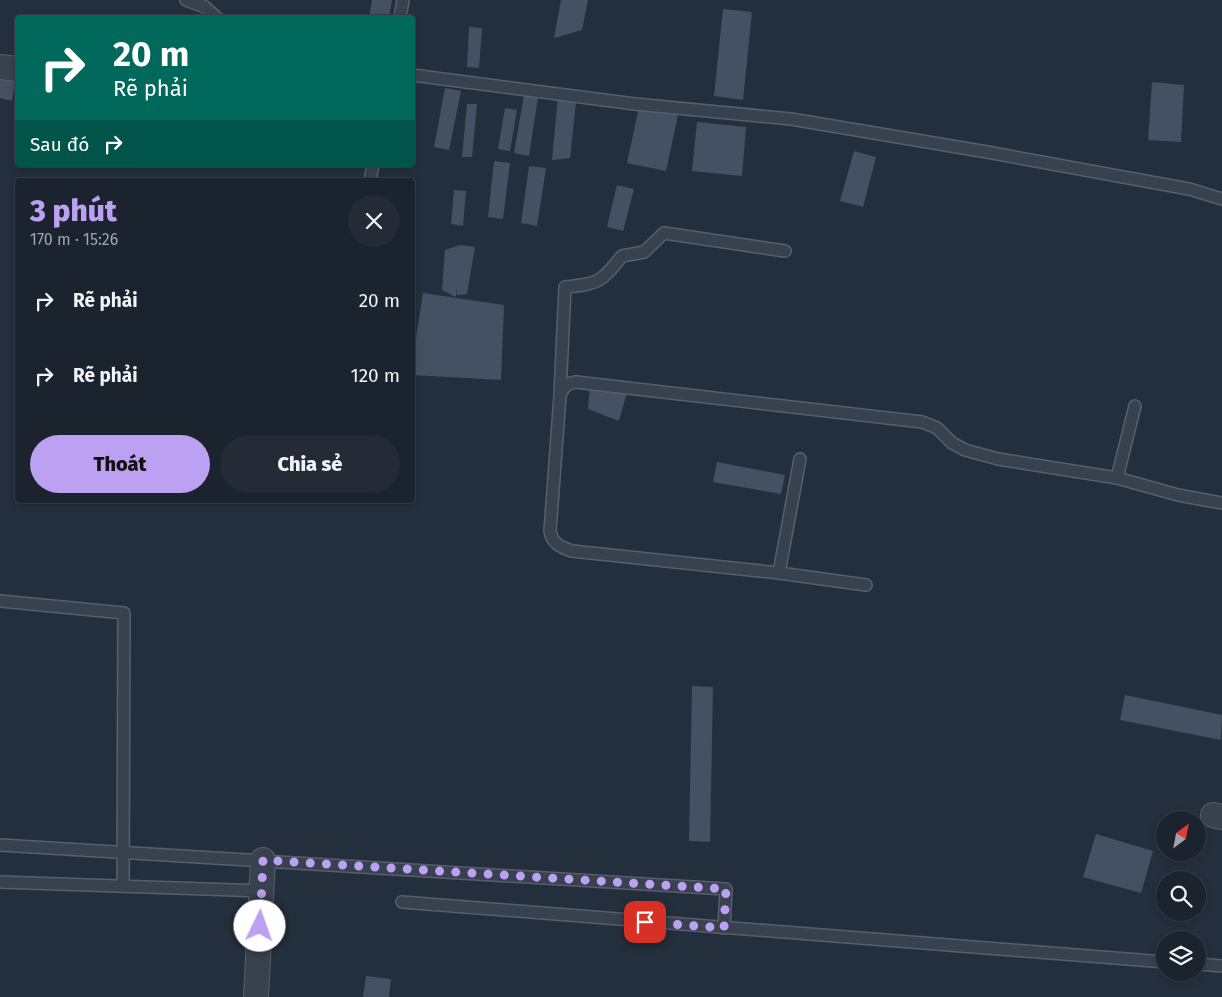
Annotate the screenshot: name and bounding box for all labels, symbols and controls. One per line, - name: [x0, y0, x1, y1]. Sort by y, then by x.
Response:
- text: 20 m: [113, 33, 189, 75]
- icon: right: [30, 35, 95, 100]
- text: Rẽ phải: [113, 75, 188, 102]
- icon: right: [99, 130, 127, 158]
- text: Sau đó: [30, 133, 89, 156]
- text: 3 phút: [30, 193, 117, 229]
- button: close: [348, 195, 400, 247]
- text: 170 m · 15:26: [30, 230, 118, 249]
- icon: right: [30, 287, 58, 315]
- text: Rẽ phải: [73, 289, 138, 312]
- text: 20 m: [359, 289, 400, 312]
- icon: right: [30, 362, 58, 390]
- text: Rẽ phải: [73, 364, 138, 387]
- text: 120 m: [350, 364, 400, 387]
- button: Thoát: [30, 435, 210, 493]
- button: Chia sẻ: [220, 435, 400, 493]
- north arrow: [1156, 811, 1206, 861]
- map controls: [1156, 811, 1206, 981]
- button: search: [1156, 871, 1206, 921]
- position arrow: [233, 899, 285, 951]
- pin: [624, 901, 666, 943]
- icon: arrive: [631, 908, 659, 936]
- button: layers: [1156, 931, 1206, 981]

